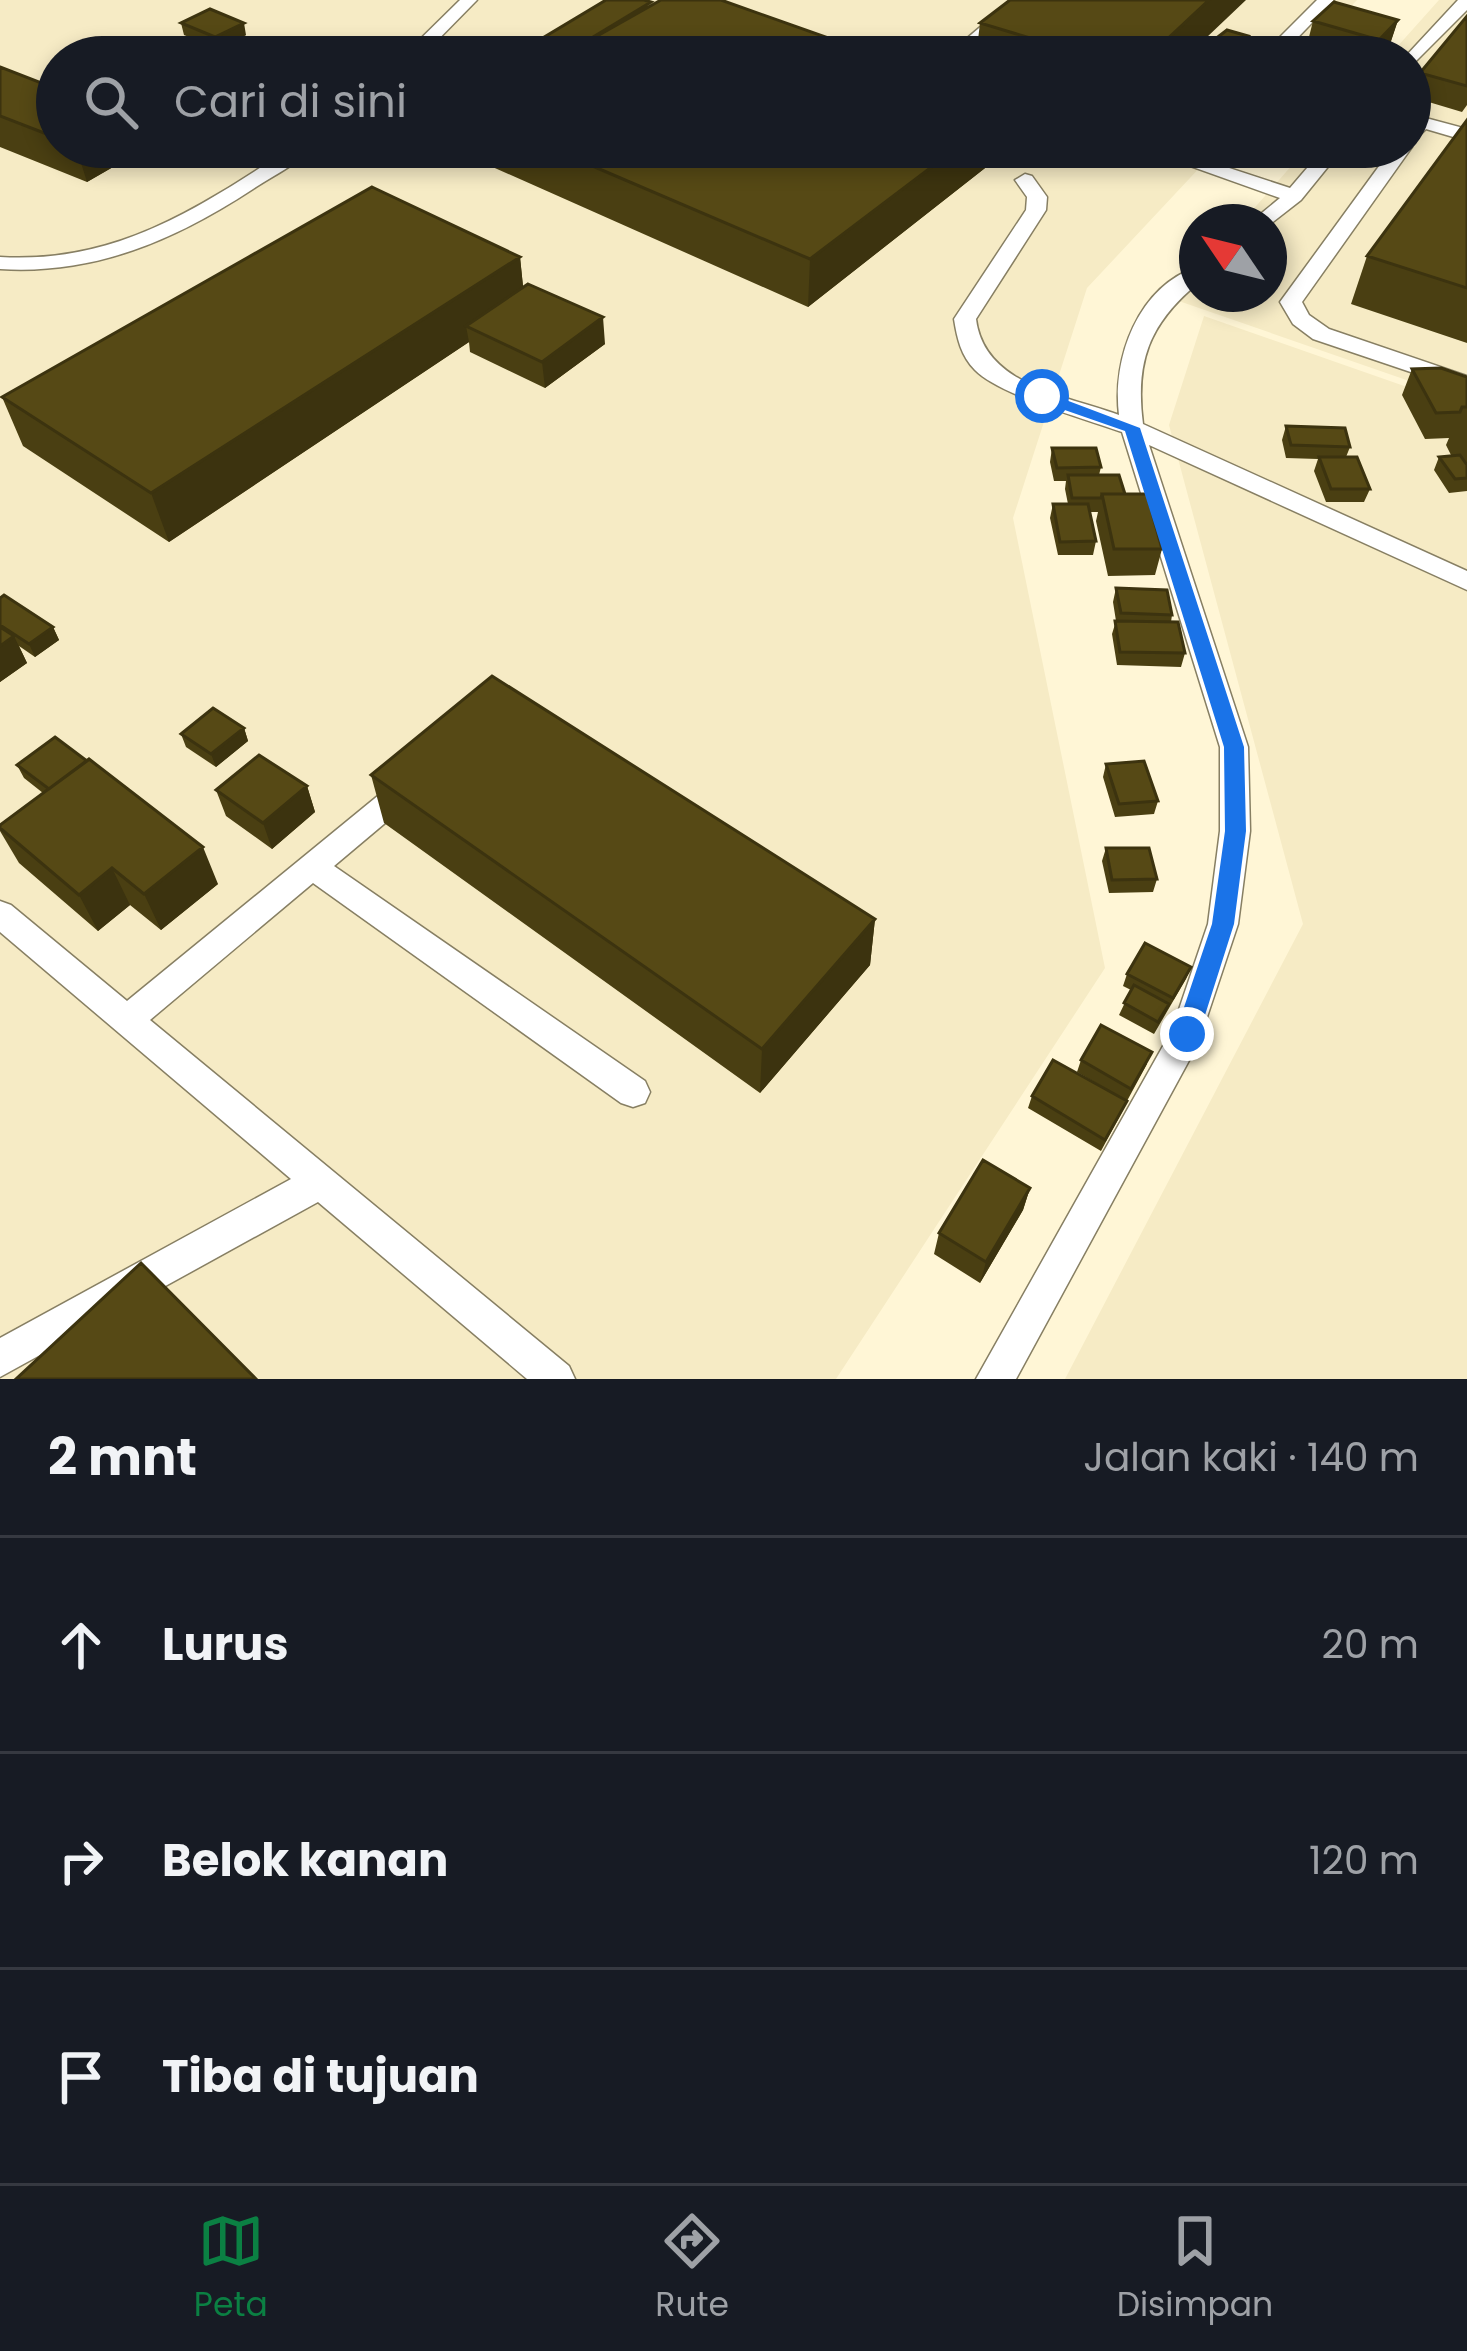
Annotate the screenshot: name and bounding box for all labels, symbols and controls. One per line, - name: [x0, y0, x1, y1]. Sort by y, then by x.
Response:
- search box: [36, 36, 1431, 168]
- icon: search: [78, 69, 144, 135]
- text: Cari di sini: [174, 70, 407, 133]
- north arrow: [1179, 204, 1287, 312]
- route start: [1015, 369, 1069, 423]
- route end: [1160, 1007, 1214, 1061]
- text: 2 mnt: [48, 1421, 197, 1493]
- text: Jalan kaki · 140 m: [1083, 1430, 1419, 1485]
- icon: ahead: [48, 1612, 114, 1678]
- text: Lurus: [162, 1613, 289, 1676]
- text: 20 m: [1321, 1617, 1419, 1672]
- icon: right: [48, 1828, 114, 1894]
- text: Belok kanan: [162, 1829, 448, 1892]
- text: 120 m: [1309, 1833, 1419, 1888]
- icon: arrive: [48, 2044, 114, 2110]
- text: Tiba di tujuan: [162, 2045, 479, 2108]
- tab: Peta: [194, 2208, 268, 2330]
- tab: Rute: [655, 2208, 729, 2330]
- tab: Disimpan: [1117, 2208, 1273, 2330]

